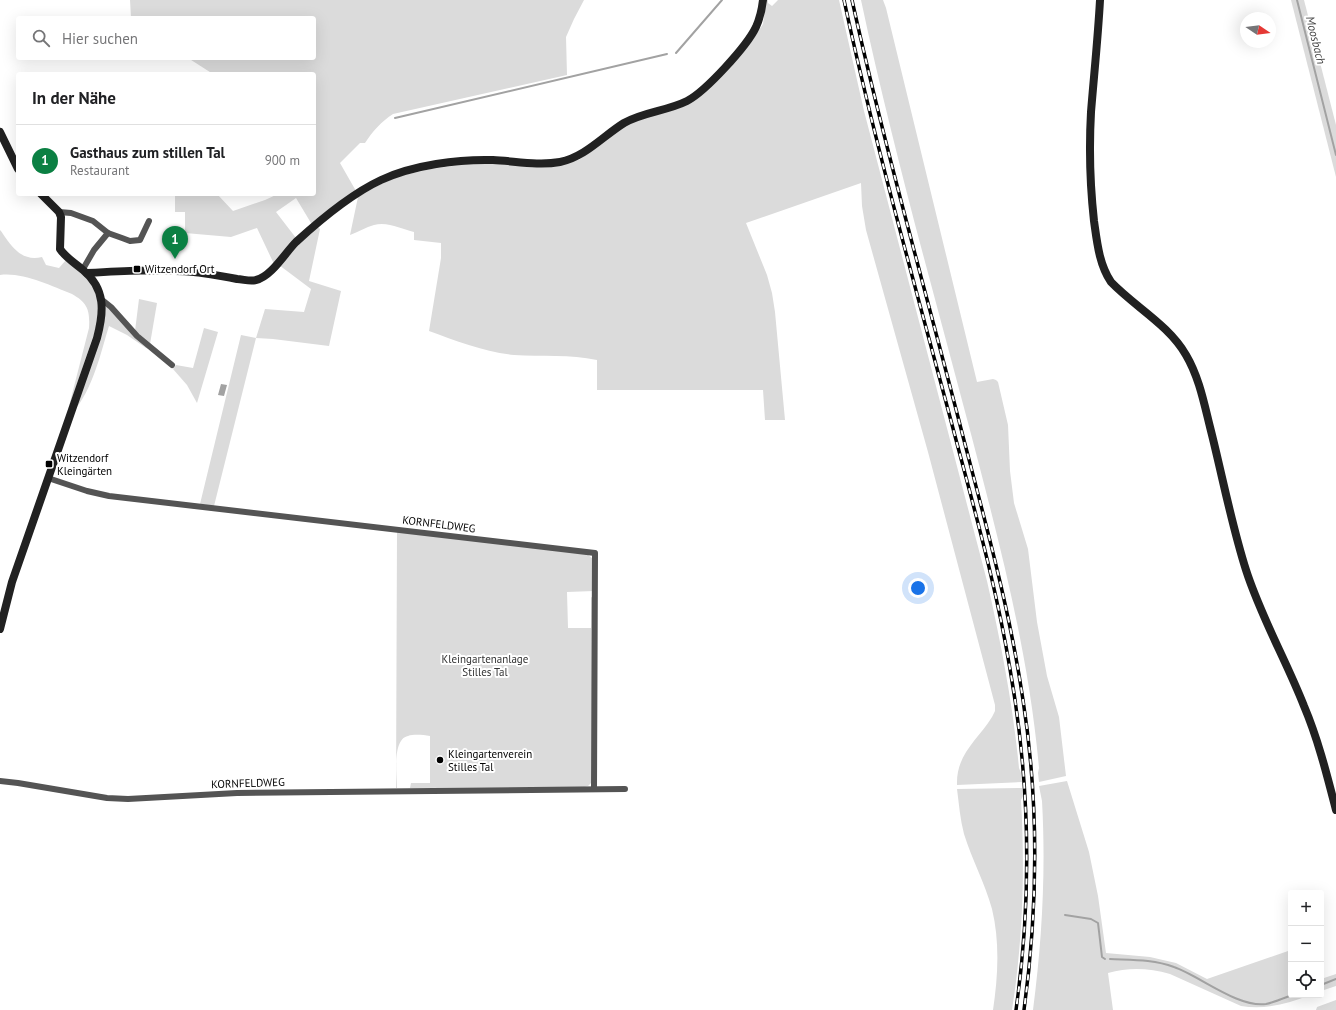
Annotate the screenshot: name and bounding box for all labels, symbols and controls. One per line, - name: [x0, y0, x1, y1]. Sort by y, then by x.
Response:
- north arrow: [1240, 12, 1276, 48]
- water label: Moosbach: [1303, 14, 1329, 66]
- search box: [16, 16, 316, 60]
- icon: search: [30, 27, 52, 49]
- text: Hier suchen: [62, 29, 138, 48]
- text: In der Nähe: [32, 87, 116, 109]
- text: Gasthaus zum stillen Tal: [70, 143, 225, 162]
- text: 1: [41, 152, 49, 169]
- text: 900 m: [265, 152, 300, 169]
- text: Restaurant: [70, 162, 129, 179]
- pin: 1: [162, 226, 188, 259]
- place label: Witzendorf Ort: [145, 262, 215, 276]
- marker: Witzendorf Ort: [132, 264, 142, 274]
- place label: Witzendorf Kleingärten: [57, 451, 112, 478]
- marker: Witzendorf Kleingärten: [44, 459, 54, 469]
- street label: KORNFELDWEG: [402, 513, 477, 535]
- your location: [908, 578, 928, 598]
- park label: Kleingartenanlage Stilles Tal: [442, 652, 529, 679]
- place label: Kleingartenverein Stilles Tal: [448, 747, 532, 774]
- marker: Kleingartenverein Stilles Tal: [435, 755, 445, 765]
- street label: KORNFELDWEG: [211, 775, 285, 791]
- map controls: [1288, 890, 1324, 998]
- button: +: [1288, 890, 1324, 926]
- button: −: [1288, 926, 1324, 962]
- button: locate: [1288, 962, 1324, 998]

